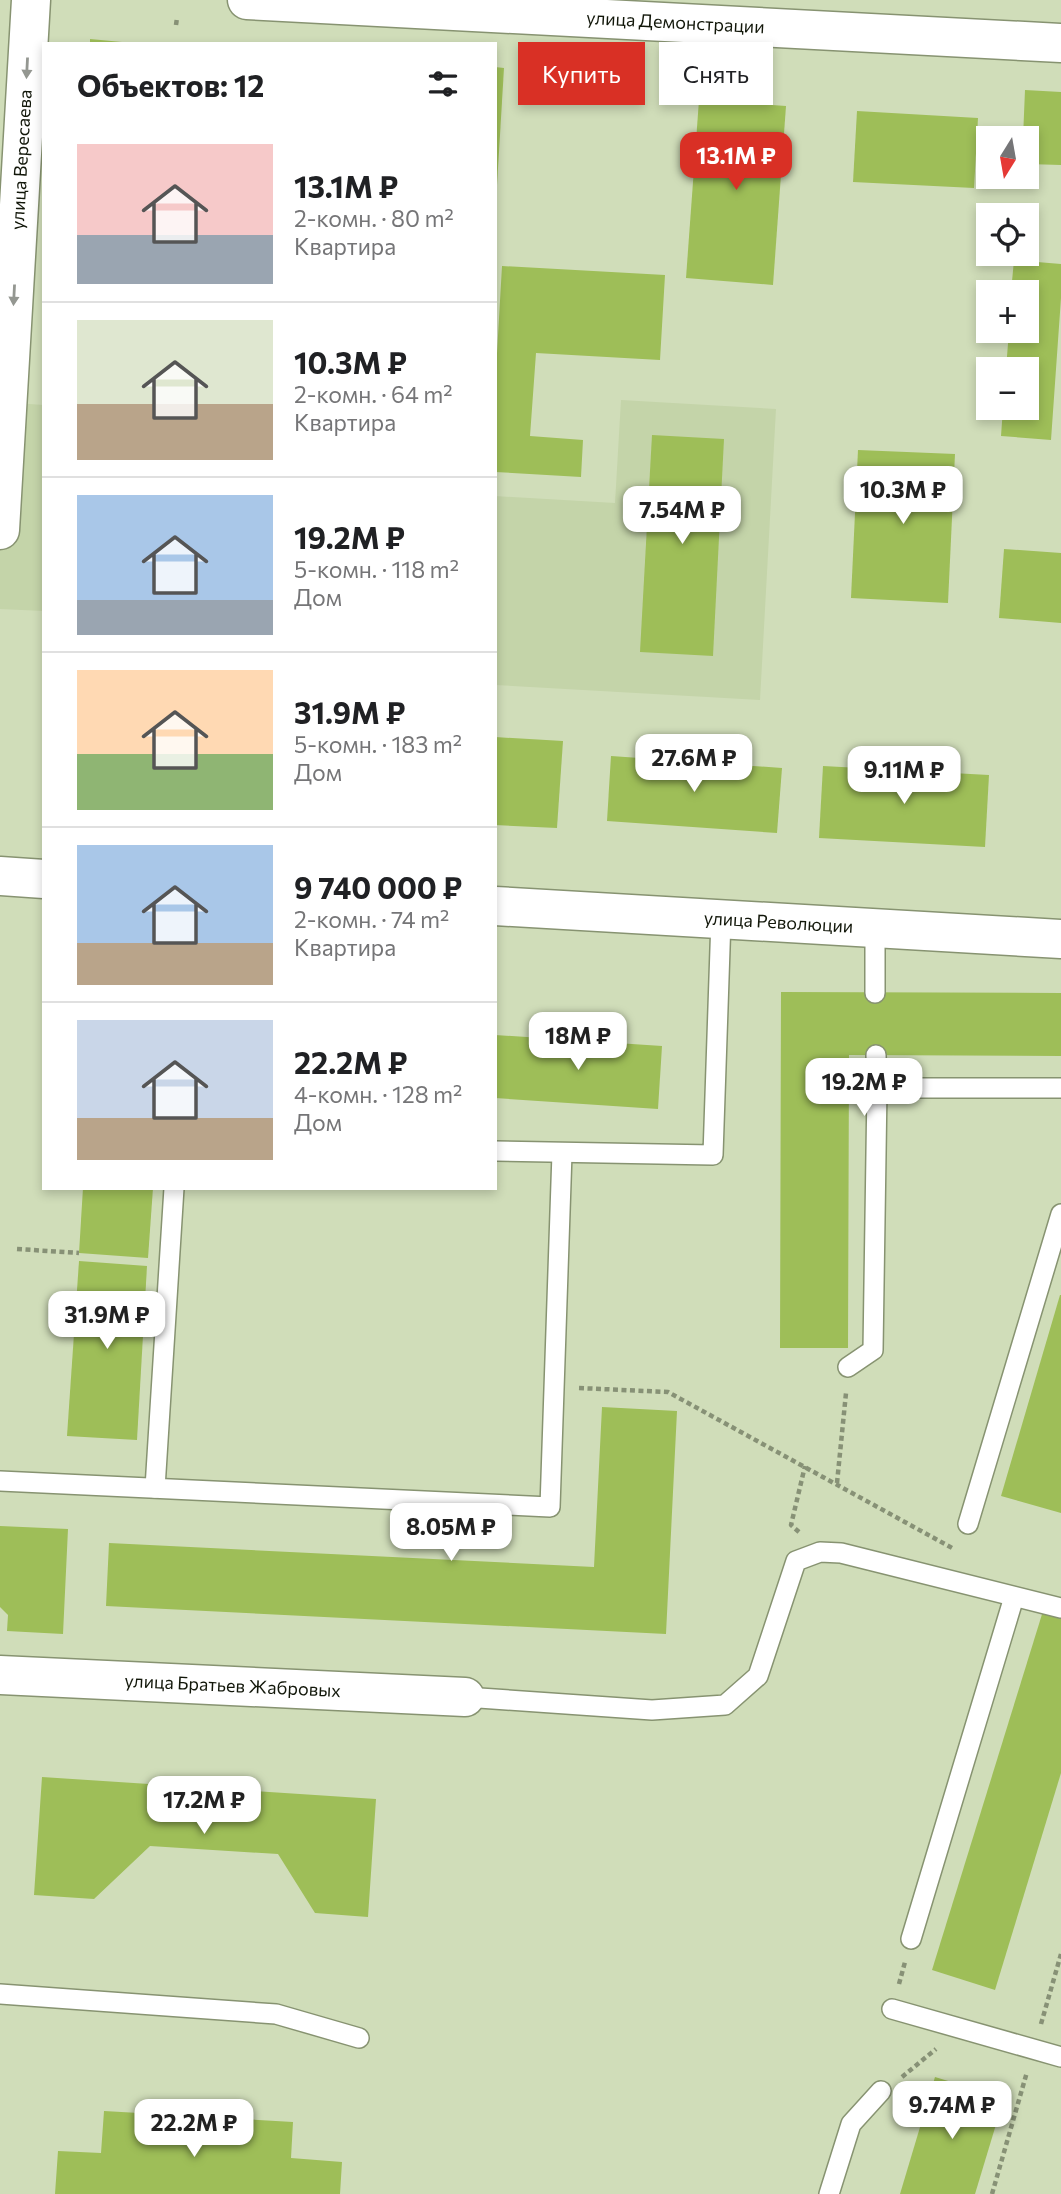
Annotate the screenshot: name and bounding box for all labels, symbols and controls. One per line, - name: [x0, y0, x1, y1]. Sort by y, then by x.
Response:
- street label: улица Демонстрации: [586, 6, 765, 37]
- chip: Купить: [518, 42, 645, 105]
- chip: Снять: [659, 42, 773, 105]
- one-way arrow: [21, 57, 32, 79]
- icon: filters: [424, 65, 462, 103]
- text: Объектов: 12: [77, 66, 264, 103]
- street label: улица Вересаева: [6, 89, 36, 230]
- north arrow: [976, 126, 1040, 189]
- map controls: [976, 126, 1039, 420]
- pin: 13.1M ₽: [671, 132, 801, 192]
- text: 13.1M ₽: [696, 141, 776, 169]
- text: 13.1M ₽: [294, 167, 398, 204]
- icon: home: [133, 172, 217, 256]
- button: locate: [976, 203, 1039, 266]
- text: 2-комн. · 80 m²: [294, 204, 454, 232]
- text: Квартира: [294, 232, 396, 260]
- button: +: [976, 280, 1039, 343]
- one-way arrow: [8, 284, 19, 306]
- text: 10.3M ₽: [294, 343, 407, 380]
- icon: home: [133, 348, 217, 432]
- button: −: [976, 357, 1039, 420]
- text: 2-комн. · 64 m²: [294, 380, 453, 408]
- text: Квартира: [294, 408, 396, 436]
- pin: 10.3M ₽: [838, 466, 968, 526]
- text: 10.3M ₽: [860, 475, 946, 503]
- pin: 7.54M ₽: [617, 486, 747, 546]
- text: 7.54M ₽: [639, 495, 725, 523]
- text: 19.2M ₽: [294, 518, 405, 555]
- icon: home: [133, 523, 217, 607]
- text: 5-комн. · 118 m²: [294, 555, 459, 583]
- text: Дом: [294, 583, 342, 611]
- text: 31.9M ₽: [294, 693, 406, 730]
- icon: home: [133, 698, 217, 782]
- text: 5-комн. · 183 m²: [294, 730, 462, 758]
- pin: 27.6M ₽: [629, 734, 759, 794]
- text: 27.6M ₽: [651, 743, 737, 771]
- pin: 9.11M ₽: [839, 746, 969, 806]
- text: 9.11M ₽: [864, 755, 944, 783]
- text: Дом: [294, 758, 342, 786]
- text: 9 740 000 ₽: [294, 868, 462, 905]
- icon: home: [133, 873, 217, 957]
- text: 2-комн. · 74 m²: [294, 905, 449, 933]
- street label: улица Революции: [703, 906, 854, 937]
- text: Квартира: [294, 933, 396, 961]
- pin: 18M ₽: [529, 1012, 627, 1072]
- text: 18M ₽: [545, 1021, 611, 1049]
- text: 22.2M ₽: [294, 1043, 408, 1080]
- icon: home: [133, 1048, 217, 1132]
- pin: 19.2M ₽: [799, 1058, 929, 1118]
- text: 19.2M ₽: [821, 1067, 907, 1095]
- text: 4-комн. · 128 m²: [294, 1080, 462, 1108]
- text: Дом: [294, 1108, 342, 1136]
- pin: 31.9M ₽: [42, 1292, 172, 1351]
- text: 31.9M ₽: [64, 1300, 150, 1328]
- pin: 8.05M ₽: [386, 1504, 516, 1563]
- text: 8.05M ₽: [406, 1512, 496, 1540]
- street label: улица Братьев Жабровых: [124, 1669, 342, 1701]
- pin: 17.2M ₽: [139, 1776, 269, 1836]
- text: 17.2M ₽: [163, 1785, 245, 1813]
- pin: 9.74M ₽: [887, 2082, 1017, 2141]
- text: 9.74M ₽: [909, 2090, 995, 2118]
- pin: 22.2M ₽: [129, 2100, 259, 2159]
- text: 22.2M ₽: [150, 2108, 238, 2136]

